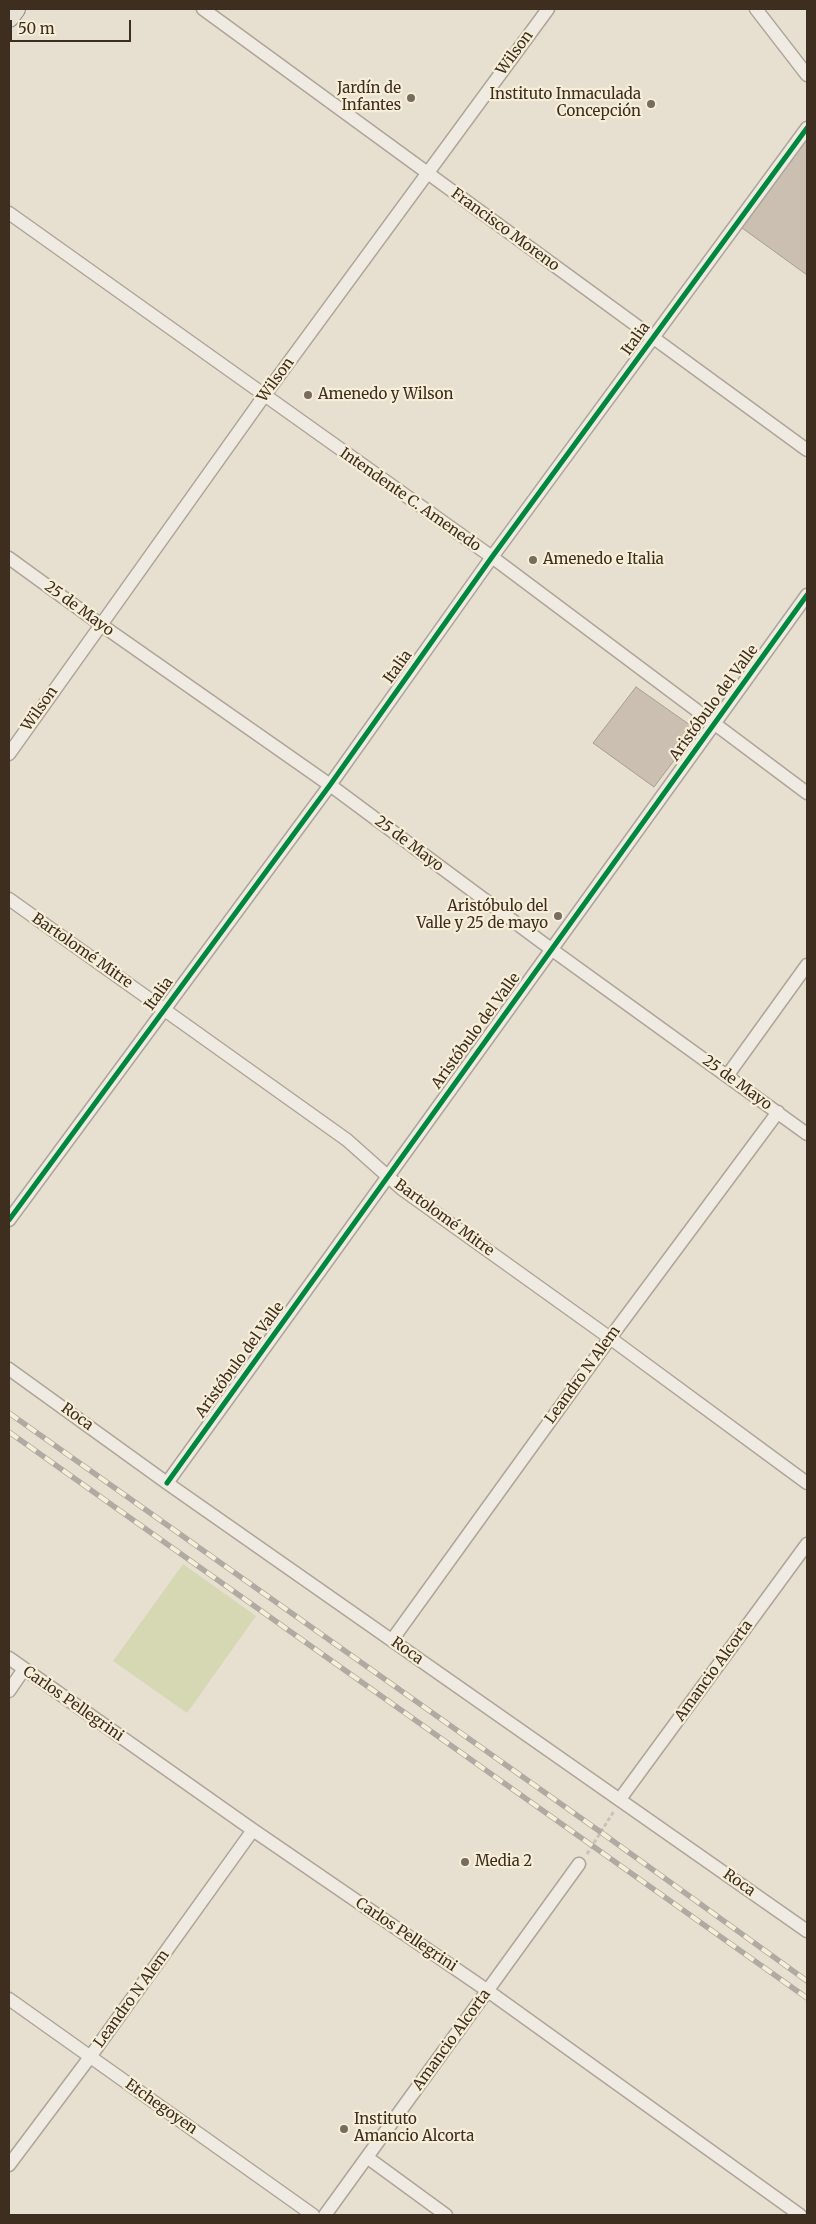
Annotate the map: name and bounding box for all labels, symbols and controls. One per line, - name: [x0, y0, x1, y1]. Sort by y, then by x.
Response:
- scale bar: [12, 10, 134, 42]
- text: 50 m: [18, 19, 55, 38]
- street label: Wilson: [493, 27, 537, 79]
- place label: Jardín de Infantes: [337, 80, 401, 115]
- place label: Instituto Inmaculada Concepción: [490, 86, 641, 121]
- marker: Jardín de Infantes: [405, 92, 417, 104]
- marker: Instituto Inmaculada Concepción: [645, 98, 657, 110]
- street label: Francisco Moreno: [447, 185, 563, 275]
- street label: Italia: [618, 319, 654, 359]
- street label: Wilson: [254, 354, 298, 406]
- place label: Amenedo y Wilson: [318, 386, 453, 404]
- marker: Amenedo y Wilson: [302, 389, 314, 401]
- street label: Intendente C. Amenedo: [336, 444, 484, 556]
- place label: Amenedo e Italia: [543, 551, 664, 569]
- marker: Amenedo e Italia: [527, 554, 539, 566]
- street label: 25 de Mayo: [41, 578, 117, 640]
- street label: Aristóbulo del Valle: [666, 642, 762, 764]
- street label: Italia: [380, 647, 416, 687]
- street label: Wilson: [18, 683, 62, 735]
- street label: 25 de Mayo: [371, 812, 447, 876]
- place label: Aristóbulo del Valle y 25 de mayo: [416, 898, 548, 933]
- street label: Bartolomé Mitre: [28, 910, 136, 992]
- marker: Aristóbulo del Valle y 25 de mayo: [552, 910, 564, 922]
- street label: Aristóbulo del Valle: [428, 970, 524, 1092]
- street label: Italia: [141, 974, 177, 1014]
- street label: 25 de Mayo: [699, 1052, 775, 1114]
- street label: Bartolomé Mitre: [391, 1176, 497, 1260]
- street label: Aristóbulo del Valle: [192, 1299, 288, 1421]
- street label: Leandro N Alem: [542, 1323, 624, 1427]
- street label: Roca: [58, 1399, 96, 1435]
- street label: Amancio Alcorta: [671, 1617, 757, 1725]
- street label: Roca: [387, 1634, 427, 1668]
- street label: Carlos Pellegrini: [19, 1663, 127, 1745]
- place label: Media 2: [475, 1853, 532, 1871]
- marker: Media 2: [459, 1856, 471, 1868]
- street label: Roca: [719, 1866, 759, 1900]
- street label: Carlos Pellegrini: [352, 1894, 460, 1976]
- street label: Leandro N Alem: [91, 1947, 173, 2051]
- street label: Amancio Alcorta: [409, 1986, 495, 2094]
- street label: Etchegoyen: [121, 2076, 201, 2138]
- place label: Instituto Amancio Alcorta: [354, 2111, 474, 2146]
- marker: Instituto Amancio Alcorta: [338, 2123, 350, 2135]

